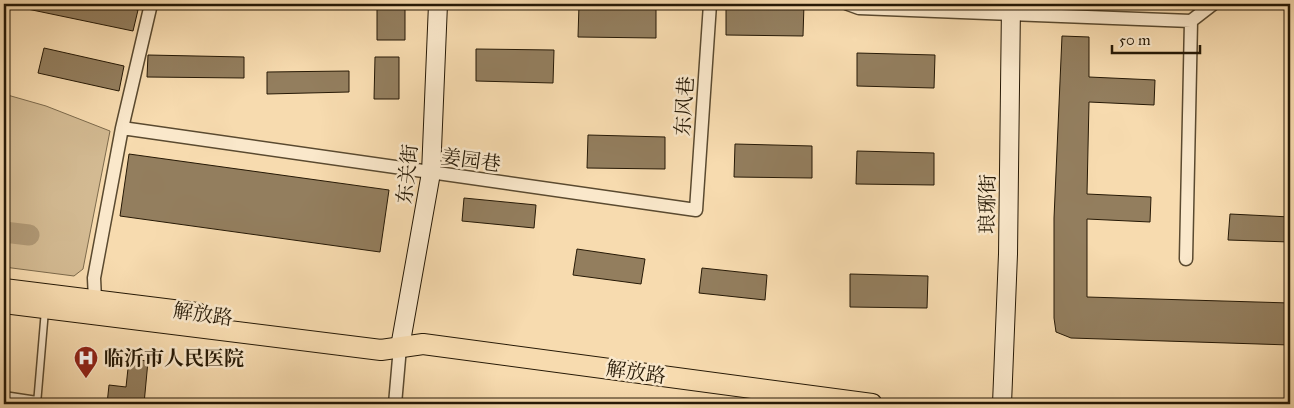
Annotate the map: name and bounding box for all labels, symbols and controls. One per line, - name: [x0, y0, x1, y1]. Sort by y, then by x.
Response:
- scale bar: [1112, 22, 1199, 54]
- text: 50 m: [1119, 31, 1151, 49]
- street label: 东风巷: [670, 75, 698, 137]
- street label: 东关街: [392, 143, 422, 205]
- street label: 姜园巷: [440, 144, 502, 176]
- street label: 琅琊街: [974, 174, 1000, 234]
- street label: 解放路: [172, 298, 234, 330]
- hospital icon: 临沂市人民医院: [73, 345, 99, 379]
- place label: 临沂市人民医院: [104, 346, 244, 370]
- street label: 解放路: [605, 356, 667, 388]

